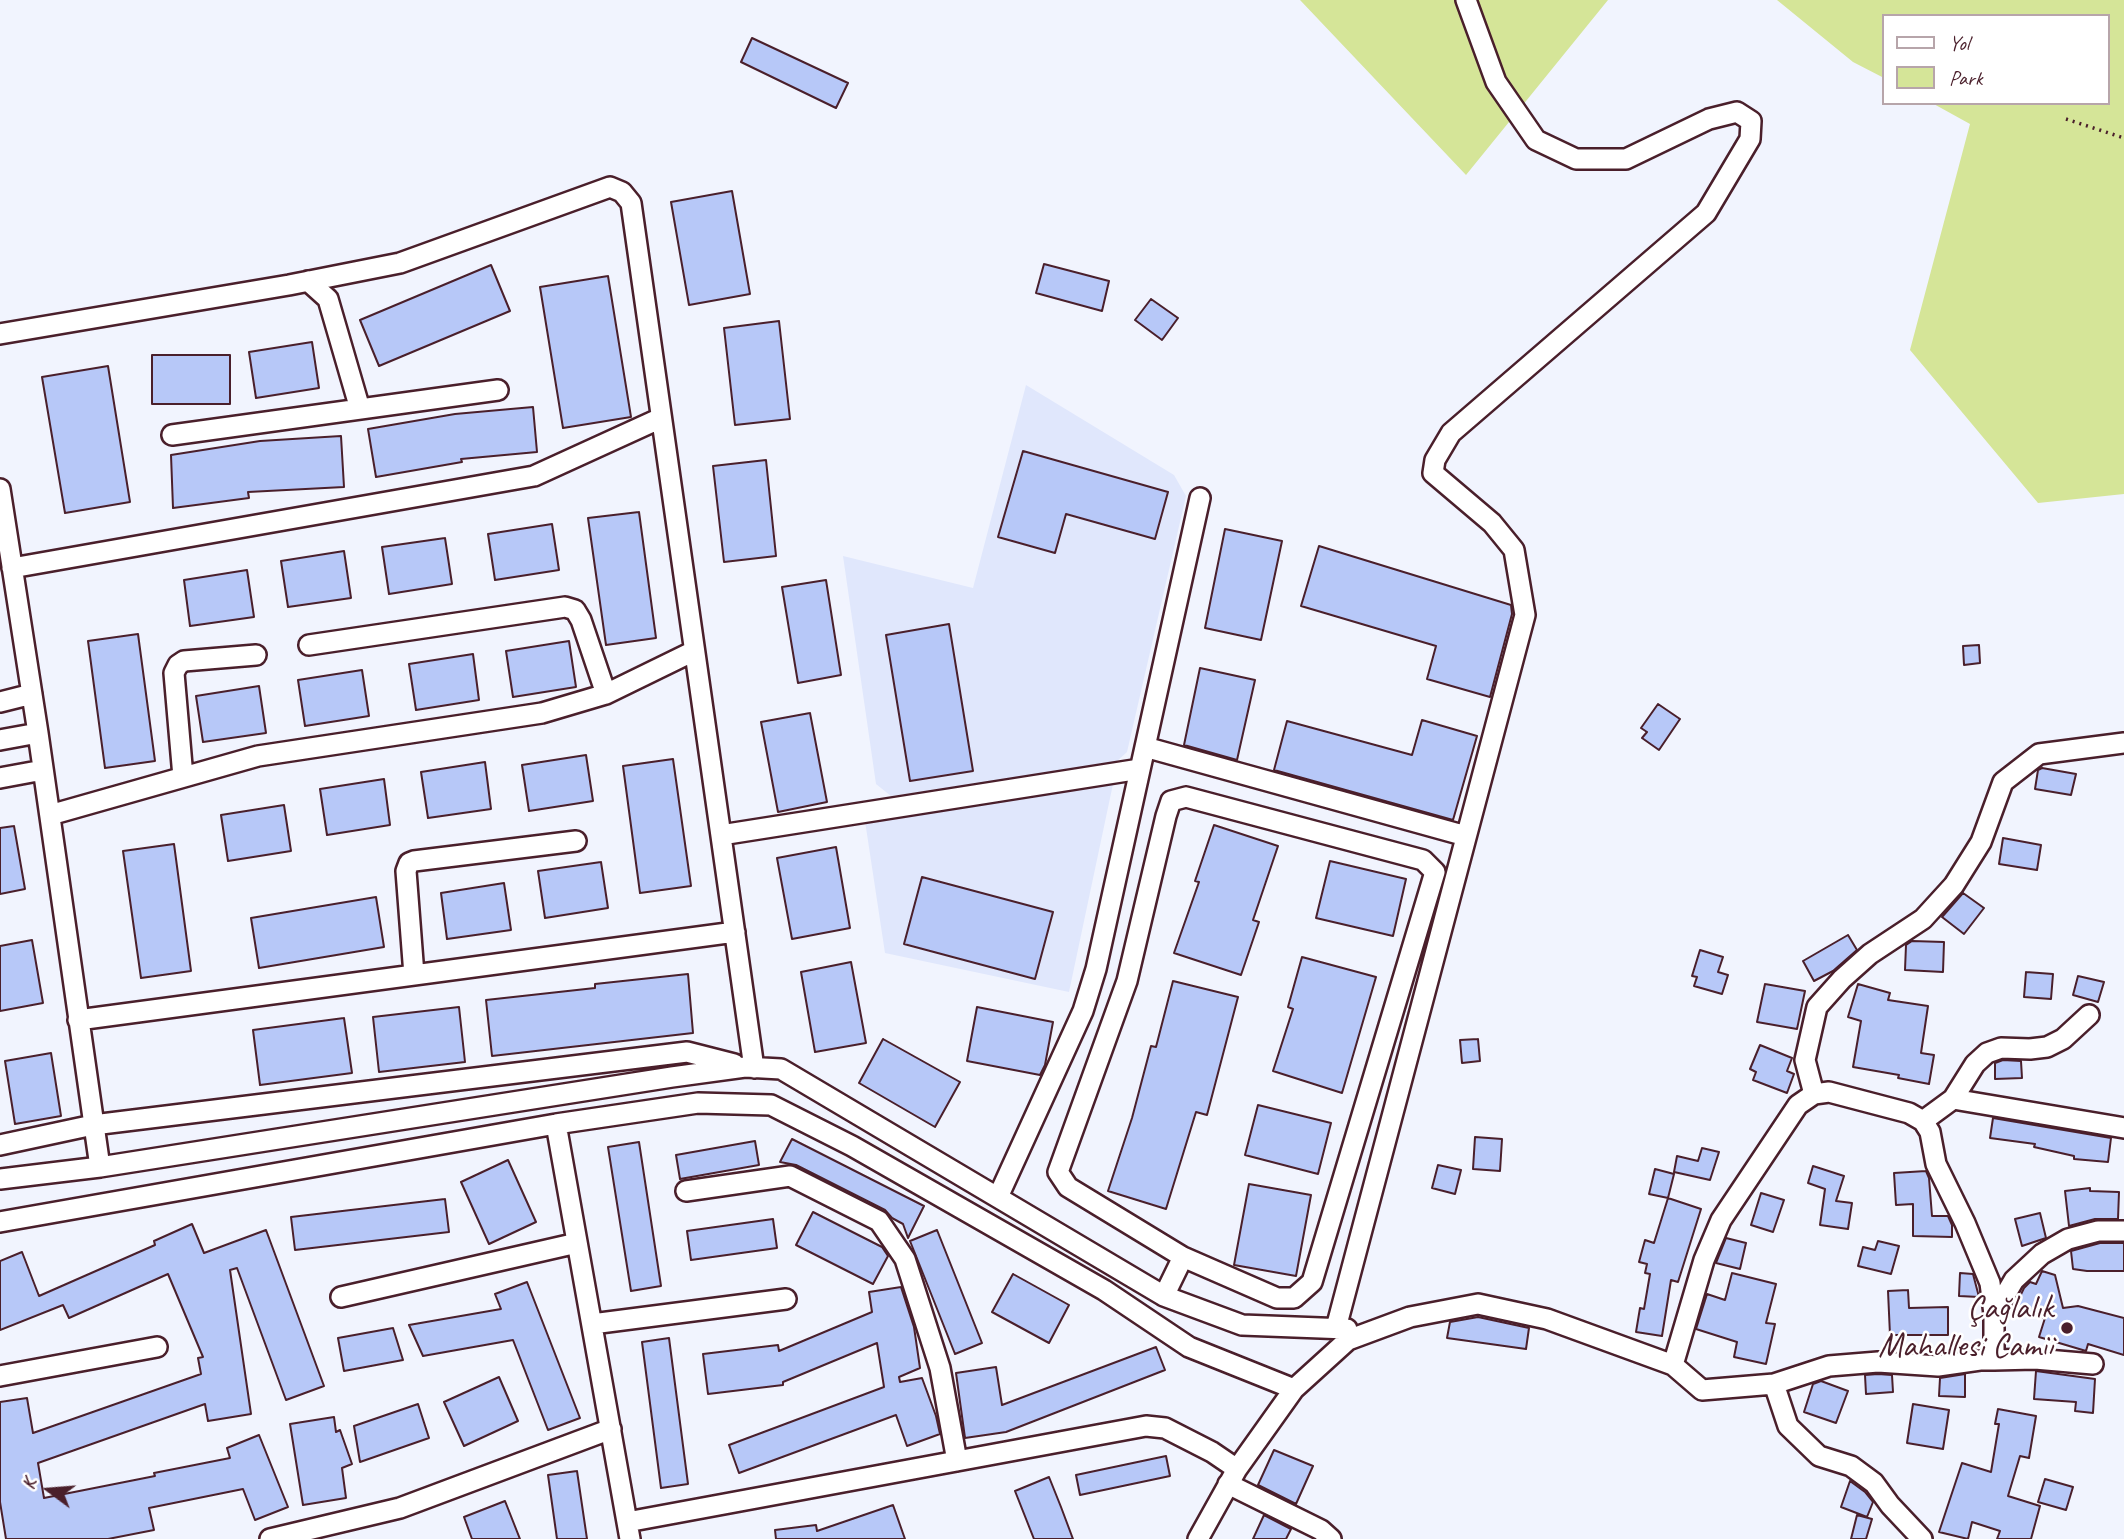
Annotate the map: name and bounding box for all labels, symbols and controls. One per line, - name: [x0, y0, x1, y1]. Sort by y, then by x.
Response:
- legend: [1882, 14, 2110, 105]
- text: Yol: [1949, 30, 1969, 56]
- text: Park: [1949, 65, 1982, 91]
- place label: Çağlalık Mahallesi Camii: [1878, 1289, 2053, 1367]
- marker: Çağlalık Mahallesi Camii: [2059, 1320, 2075, 1336]
- north arrow: [14, 1455, 84, 1525]
- text: K: [16, 1476, 42, 1492]

